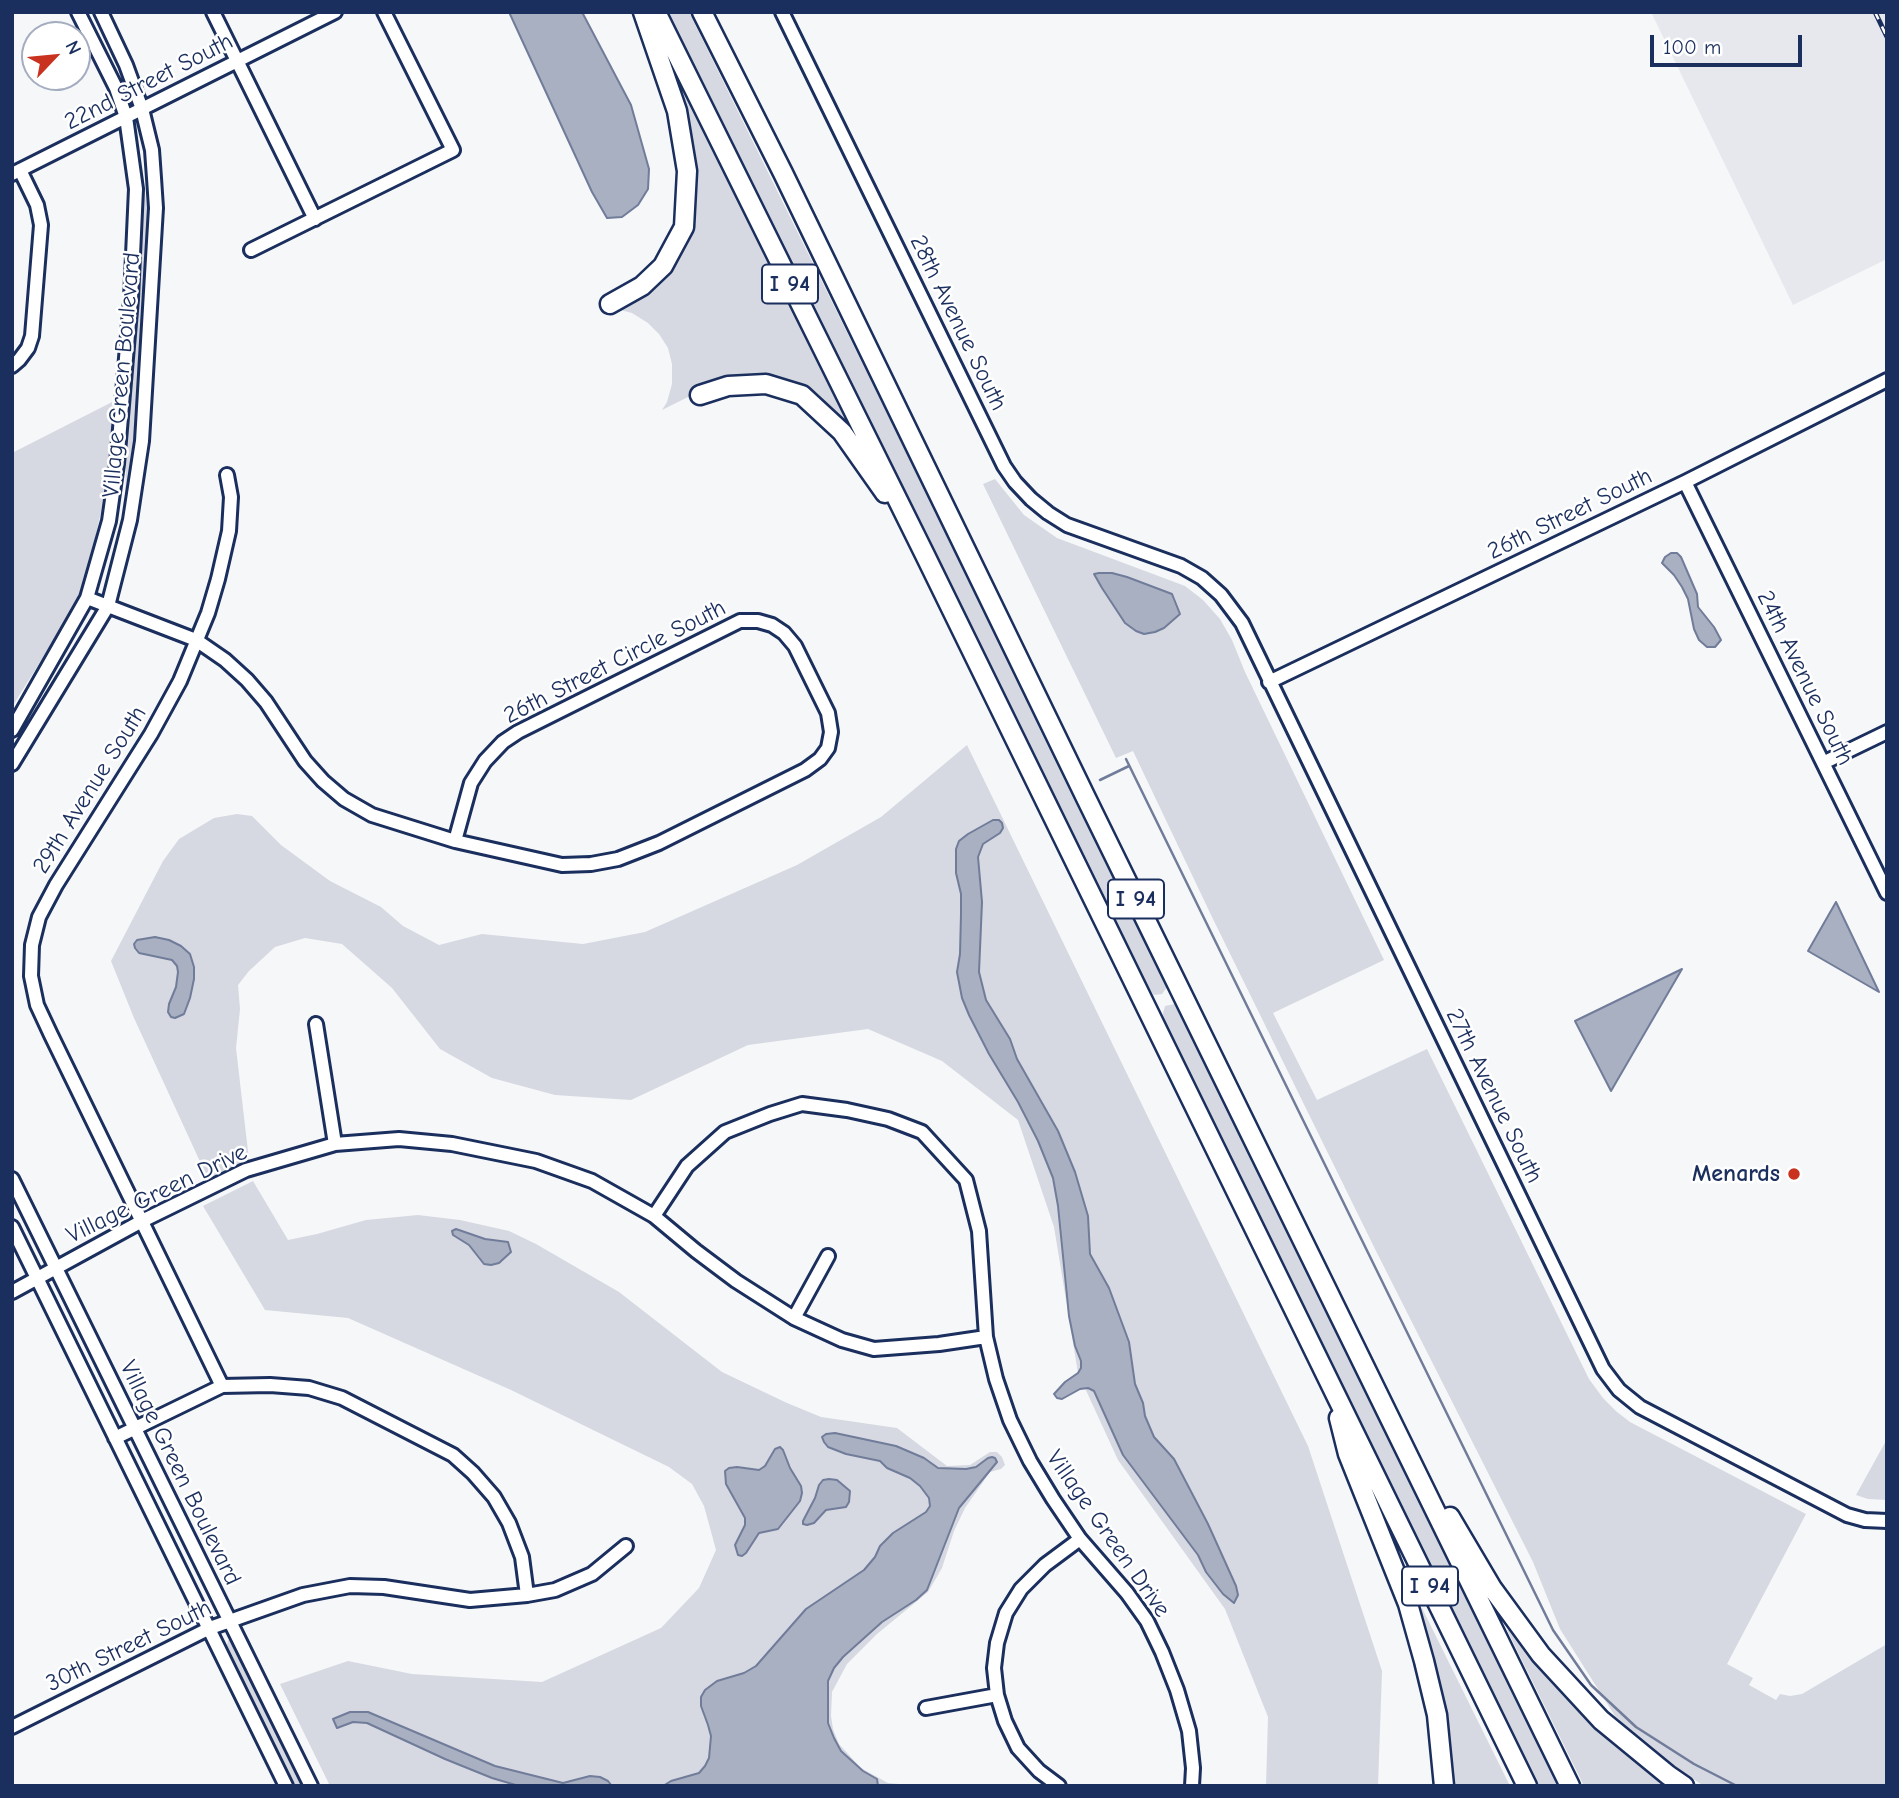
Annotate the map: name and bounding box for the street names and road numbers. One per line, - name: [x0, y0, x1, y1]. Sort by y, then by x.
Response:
- street label: 22nd Street South: [60, 27, 238, 137]
- street label: 28th Avenue South: [903, 231, 1013, 415]
- street label: Village Green Boulevard: [97, 251, 147, 499]
- road number: I 94: [762, 264, 818, 304]
- street label: 26th Street South: [1483, 462, 1657, 566]
- street label: 24th Avenue South: [1750, 586, 1860, 770]
- street label: 26th Street Circle South: [499, 594, 731, 730]
- street label: 29th Avenue South: [27, 701, 153, 879]
- road number: I 94: [1108, 879, 1164, 918]
- street label: 27th Avenue South: [1439, 1004, 1549, 1188]
- street label: Village Green Drive: [62, 1138, 252, 1250]
- street label: Village Green Boulevard: [113, 1356, 247, 1590]
- street label: Village Green Drive: [1040, 1445, 1176, 1623]
- road number: I 94: [1402, 1567, 1458, 1606]
- street label: 30th Street South: [42, 1593, 216, 1699]

